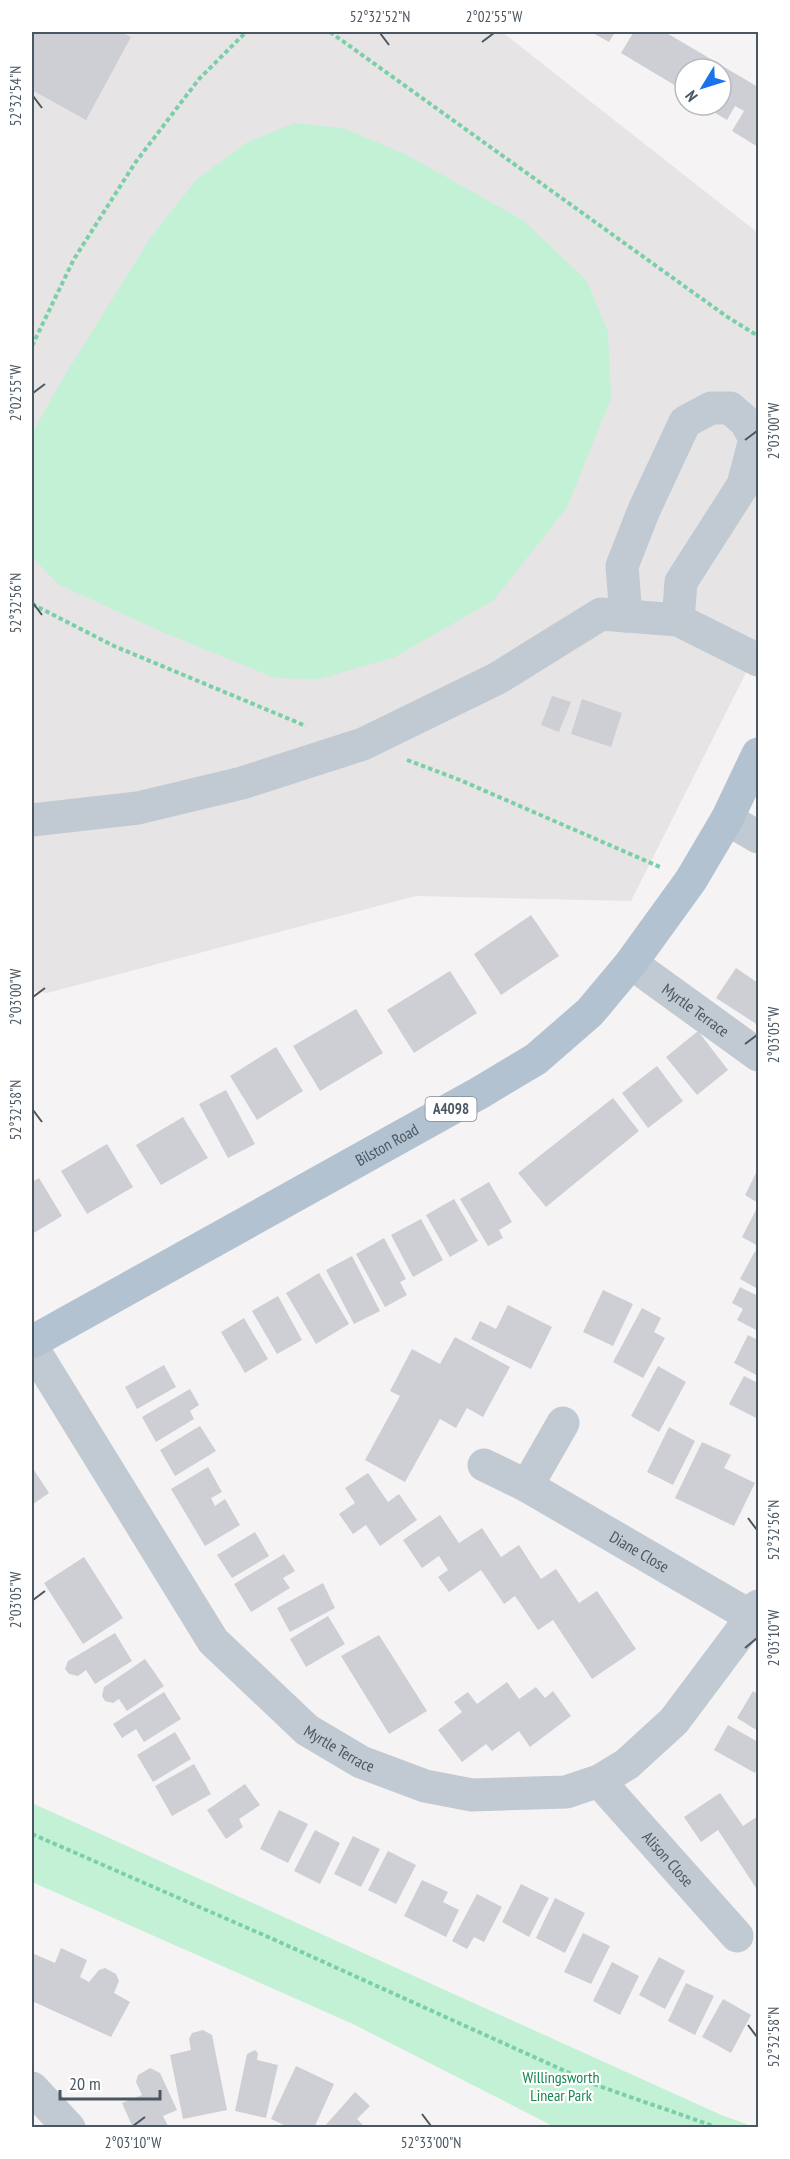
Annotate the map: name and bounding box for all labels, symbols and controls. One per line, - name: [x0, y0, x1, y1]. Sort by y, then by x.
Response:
- text: 52°32'52"N: [350, 7, 410, 26]
- text: 2°02'55"W: [466, 7, 522, 26]
- north arrow: [673, 57, 733, 117]
- text: 52°32'54"N: [6, 66, 25, 126]
- text: N: [681, 87, 702, 106]
- text: 2°02'55"W: [6, 365, 25, 421]
- text: 2°03'00"W: [764, 403, 783, 459]
- text: 52°32'56"N: [6, 573, 25, 633]
- text: 2°03'00"W: [6, 969, 25, 1025]
- street label: Myrtle Terrace: [658, 979, 733, 1041]
- text: 2°03'05"W: [764, 1007, 783, 1063]
- text: 52°32'58"N: [6, 1080, 25, 1140]
- road number: A4098: [426, 1097, 476, 1121]
- street label: Bilston Road: [352, 1119, 422, 1170]
- text: 52°32'56"N: [764, 1500, 783, 1560]
- street label: Diane Close: [606, 1526, 673, 1577]
- text: 2°03'05"W: [6, 1572, 25, 1628]
- text: 2°03'10"W: [764, 1610, 783, 1666]
- street label: Myrtle Terrace: [300, 1721, 377, 1776]
- street label: Alison Close: [638, 1827, 698, 1891]
- text: 52°32'58"N: [764, 2007, 783, 2067]
- scale bar: [60, 2063, 160, 2101]
- park label: Willingsworth Linear Park: [523, 2067, 599, 2105]
- text: 20 m: [69, 2072, 101, 2095]
- text: 2°03'10"W: [105, 2133, 161, 2152]
- text: 52°33'00"N: [401, 2133, 461, 2152]

